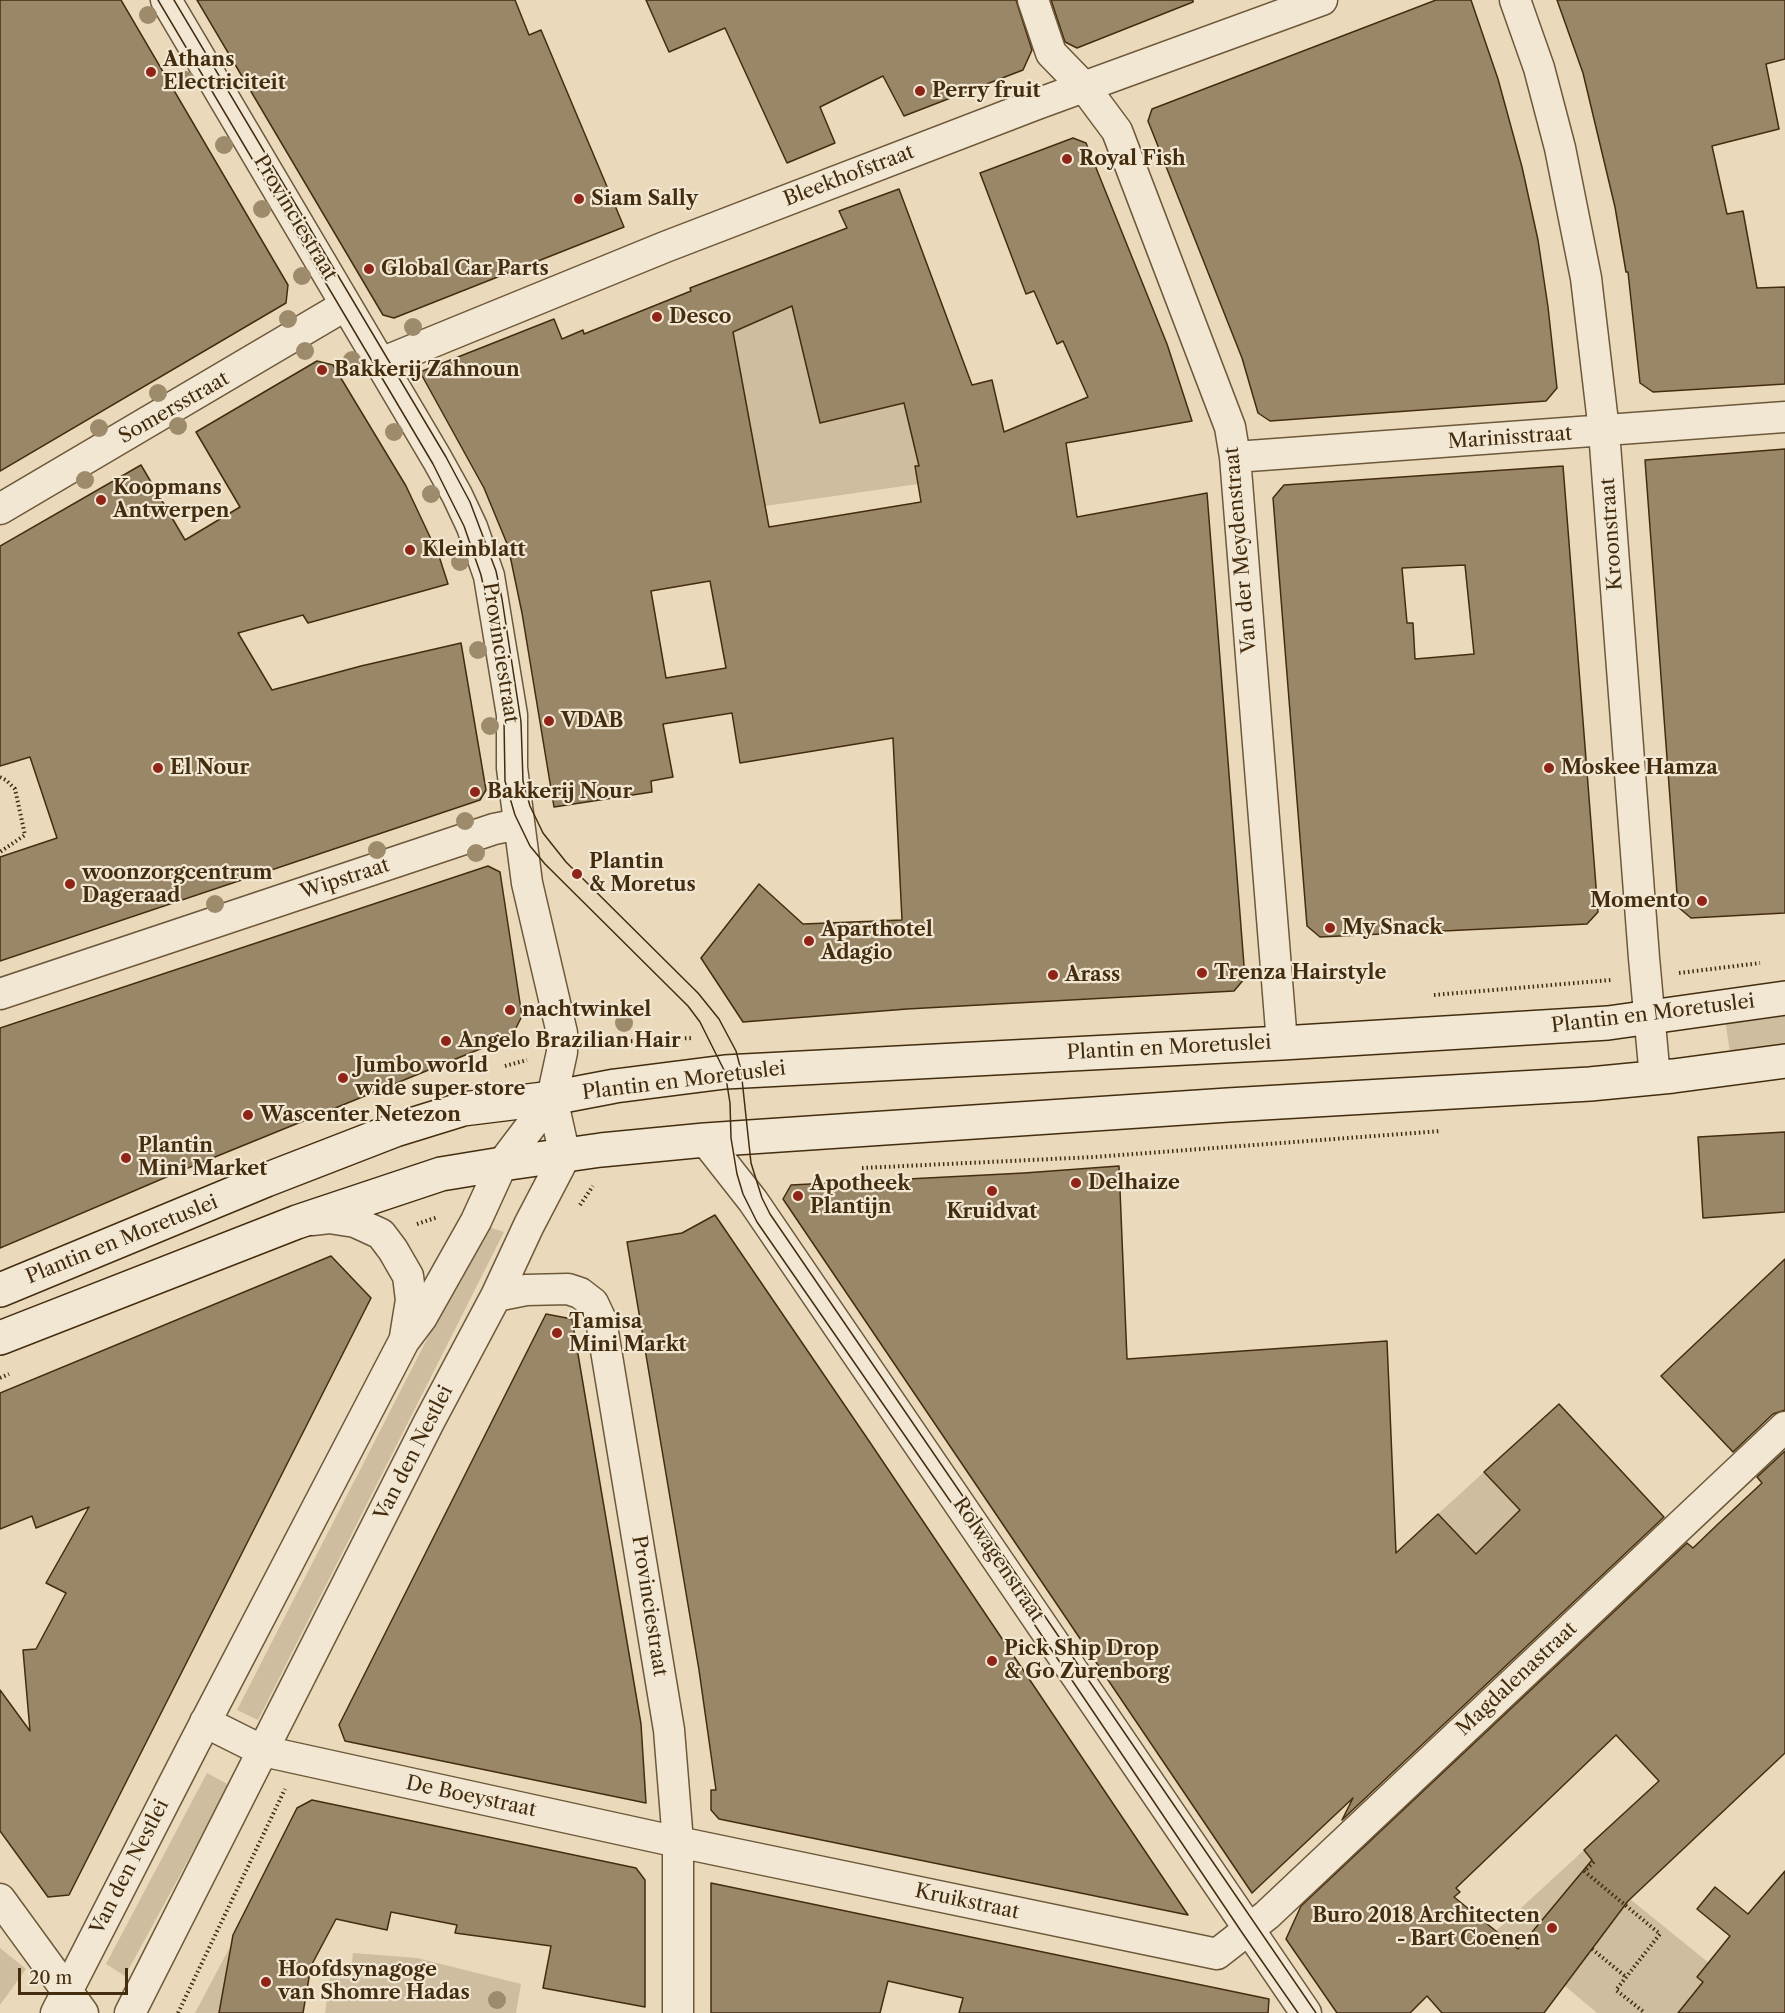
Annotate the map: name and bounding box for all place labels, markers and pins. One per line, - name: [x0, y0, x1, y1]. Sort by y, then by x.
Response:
- place label: Athans Electriciteit: [163, 48, 286, 95]
- marker: Athans Electriciteit: [144, 65, 158, 79]
- place label: Perry fruit: [932, 79, 1041, 103]
- marker: Perry fruit: [913, 84, 927, 98]
- place label: Royal Fish: [1079, 147, 1186, 171]
- marker: Royal Fish: [1060, 152, 1074, 166]
- place label: Siam Sally: [591, 187, 698, 211]
- marker: Siam Sally: [572, 192, 586, 206]
- place label: Global Car Parts: [381, 257, 549, 281]
- marker: Global Car Parts: [362, 262, 376, 276]
- place label: Desco: [669, 305, 731, 329]
- marker: Desco: [650, 310, 664, 324]
- place label: Bakkerij Zahnoun: [334, 358, 520, 382]
- marker: Bakkerij Zahnoun: [315, 363, 329, 377]
- place label: Koopmans Antwerpen: [113, 476, 229, 523]
- marker: Koopmans Antwerpen: [94, 493, 108, 507]
- place label: Kleinblatt: [422, 538, 526, 562]
- marker: Kleinblatt: [403, 543, 417, 557]
- place label: VDAB: [561, 709, 623, 733]
- marker: VDAB: [542, 714, 556, 728]
- place label: El Nour: [170, 756, 249, 780]
- place label: Moskee Hamza: [1561, 756, 1718, 780]
- marker: El Nour: [151, 761, 165, 775]
- marker: Moskee Hamza: [1542, 761, 1556, 775]
- place label: Bakkerij Nour: [487, 780, 632, 804]
- marker: Bakkerij Nour: [468, 785, 482, 799]
- place label: Plantin & Moretus: [589, 850, 696, 897]
- place label: woonzorgcentrum Dageraad: [82, 861, 272, 908]
- marker: Plantin & Moretus: [570, 867, 584, 881]
- marker: woonzorgcentrum Dageraad: [63, 877, 77, 891]
- place label: Momento: [1590, 889, 1690, 913]
- marker: Momento: [1695, 894, 1709, 908]
- place label: My Snack: [1342, 916, 1442, 940]
- place label: Aparthotel Adagio: [821, 918, 933, 965]
- marker: My Snack: [1323, 921, 1337, 935]
- marker: Aparthotel Adagio: [802, 934, 816, 948]
- place label: Trenza Hairstyle: [1214, 961, 1386, 985]
- place label: Arass: [1065, 963, 1120, 987]
- marker: Trenza Hairstyle: [1195, 966, 1209, 980]
- marker: Arass: [1046, 968, 1060, 982]
- place label: nachtwinkel: [522, 998, 651, 1022]
- marker: nachtwinkel: [503, 1003, 517, 1017]
- place label: Angelo Brazilian Hair: [458, 1029, 681, 1053]
- marker: Angelo Brazilian Hair: [439, 1034, 453, 1048]
- place label: Jumbo world wide super store: [355, 1054, 525, 1101]
- marker: Jumbo world wide super store: [336, 1071, 350, 1085]
- place label: Wascenter Netezon: [260, 1103, 461, 1127]
- marker: Wascenter Netezon: [241, 1108, 255, 1122]
- place label: Plantin Mini Market: [138, 1134, 267, 1181]
- marker: Plantin Mini Market: [119, 1151, 133, 1165]
- place label: Delhaize: [1088, 1171, 1180, 1195]
- place label: Apotheek Plantijn: [810, 1172, 910, 1219]
- marker: Delhaize: [1069, 1176, 1083, 1190]
- marker: Kruidvat: [985, 1184, 999, 1198]
- marker: Apotheek Plantijn: [791, 1189, 805, 1203]
- place label: Kruidvat: [947, 1200, 1037, 1224]
- place label: Tamisa Mini Markt: [569, 1310, 687, 1357]
- marker: Tamisa Mini Markt: [550, 1326, 564, 1340]
- place label: Pick Ship Drop & Go Zurenborg: [1004, 1637, 1170, 1684]
- marker: Pick Ship Drop & Go Zurenborg: [985, 1654, 999, 1668]
- place label: Buro 2018 Architecten - Bart Coenen: [1312, 1904, 1540, 1951]
- marker: Buro 2018 Architecten - Bart Coenen: [1545, 1921, 1559, 1935]
- place label: Hoofdsynagoge van Shomre Hadas: [278, 1958, 470, 2005]
- marker: Hoofdsynagoge van Shomre Hadas: [259, 1975, 273, 1989]

